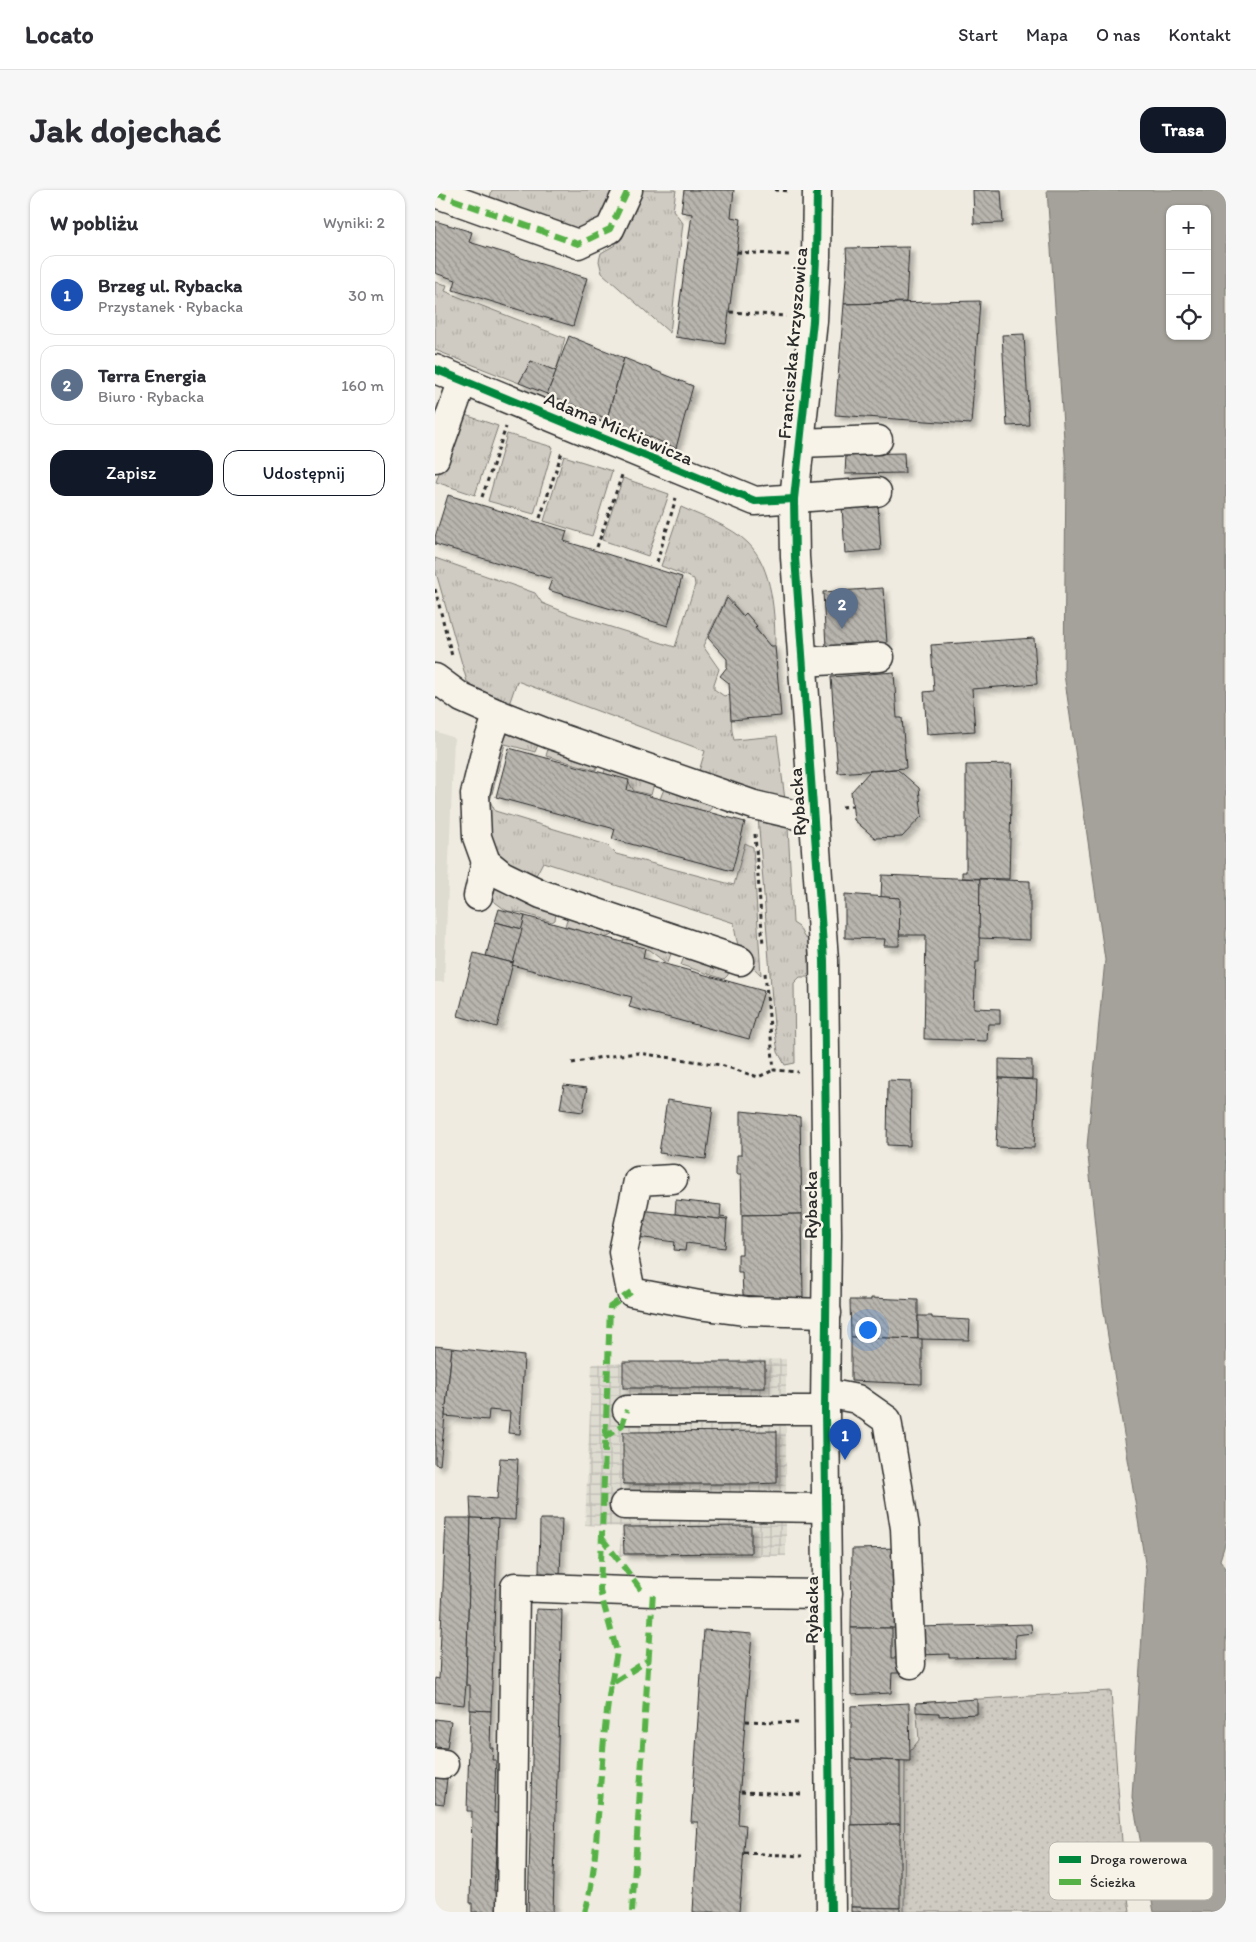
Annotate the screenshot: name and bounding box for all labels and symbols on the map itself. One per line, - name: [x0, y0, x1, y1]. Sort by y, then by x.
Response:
- street label: Franciszka Krzyszowica: [773, 246, 812, 440]
- street label: Adama Mickiewicza: [541, 387, 697, 470]
- pin: 2: [826, 588, 858, 629]
- street label: Rybacka: [784, 767, 811, 837]
- street label: Rybacka: [799, 1171, 822, 1239]
- your location: [855, 1317, 881, 1343]
- pin: 1: [829, 1419, 861, 1460]
- street label: Rybacka: [800, 1576, 823, 1644]
- legend: [1049, 1842, 1213, 1900]
- text: Droga rowerowa: [1090, 1851, 1188, 1868]
- text: Ścieżka: [1090, 1874, 1136, 1891]

